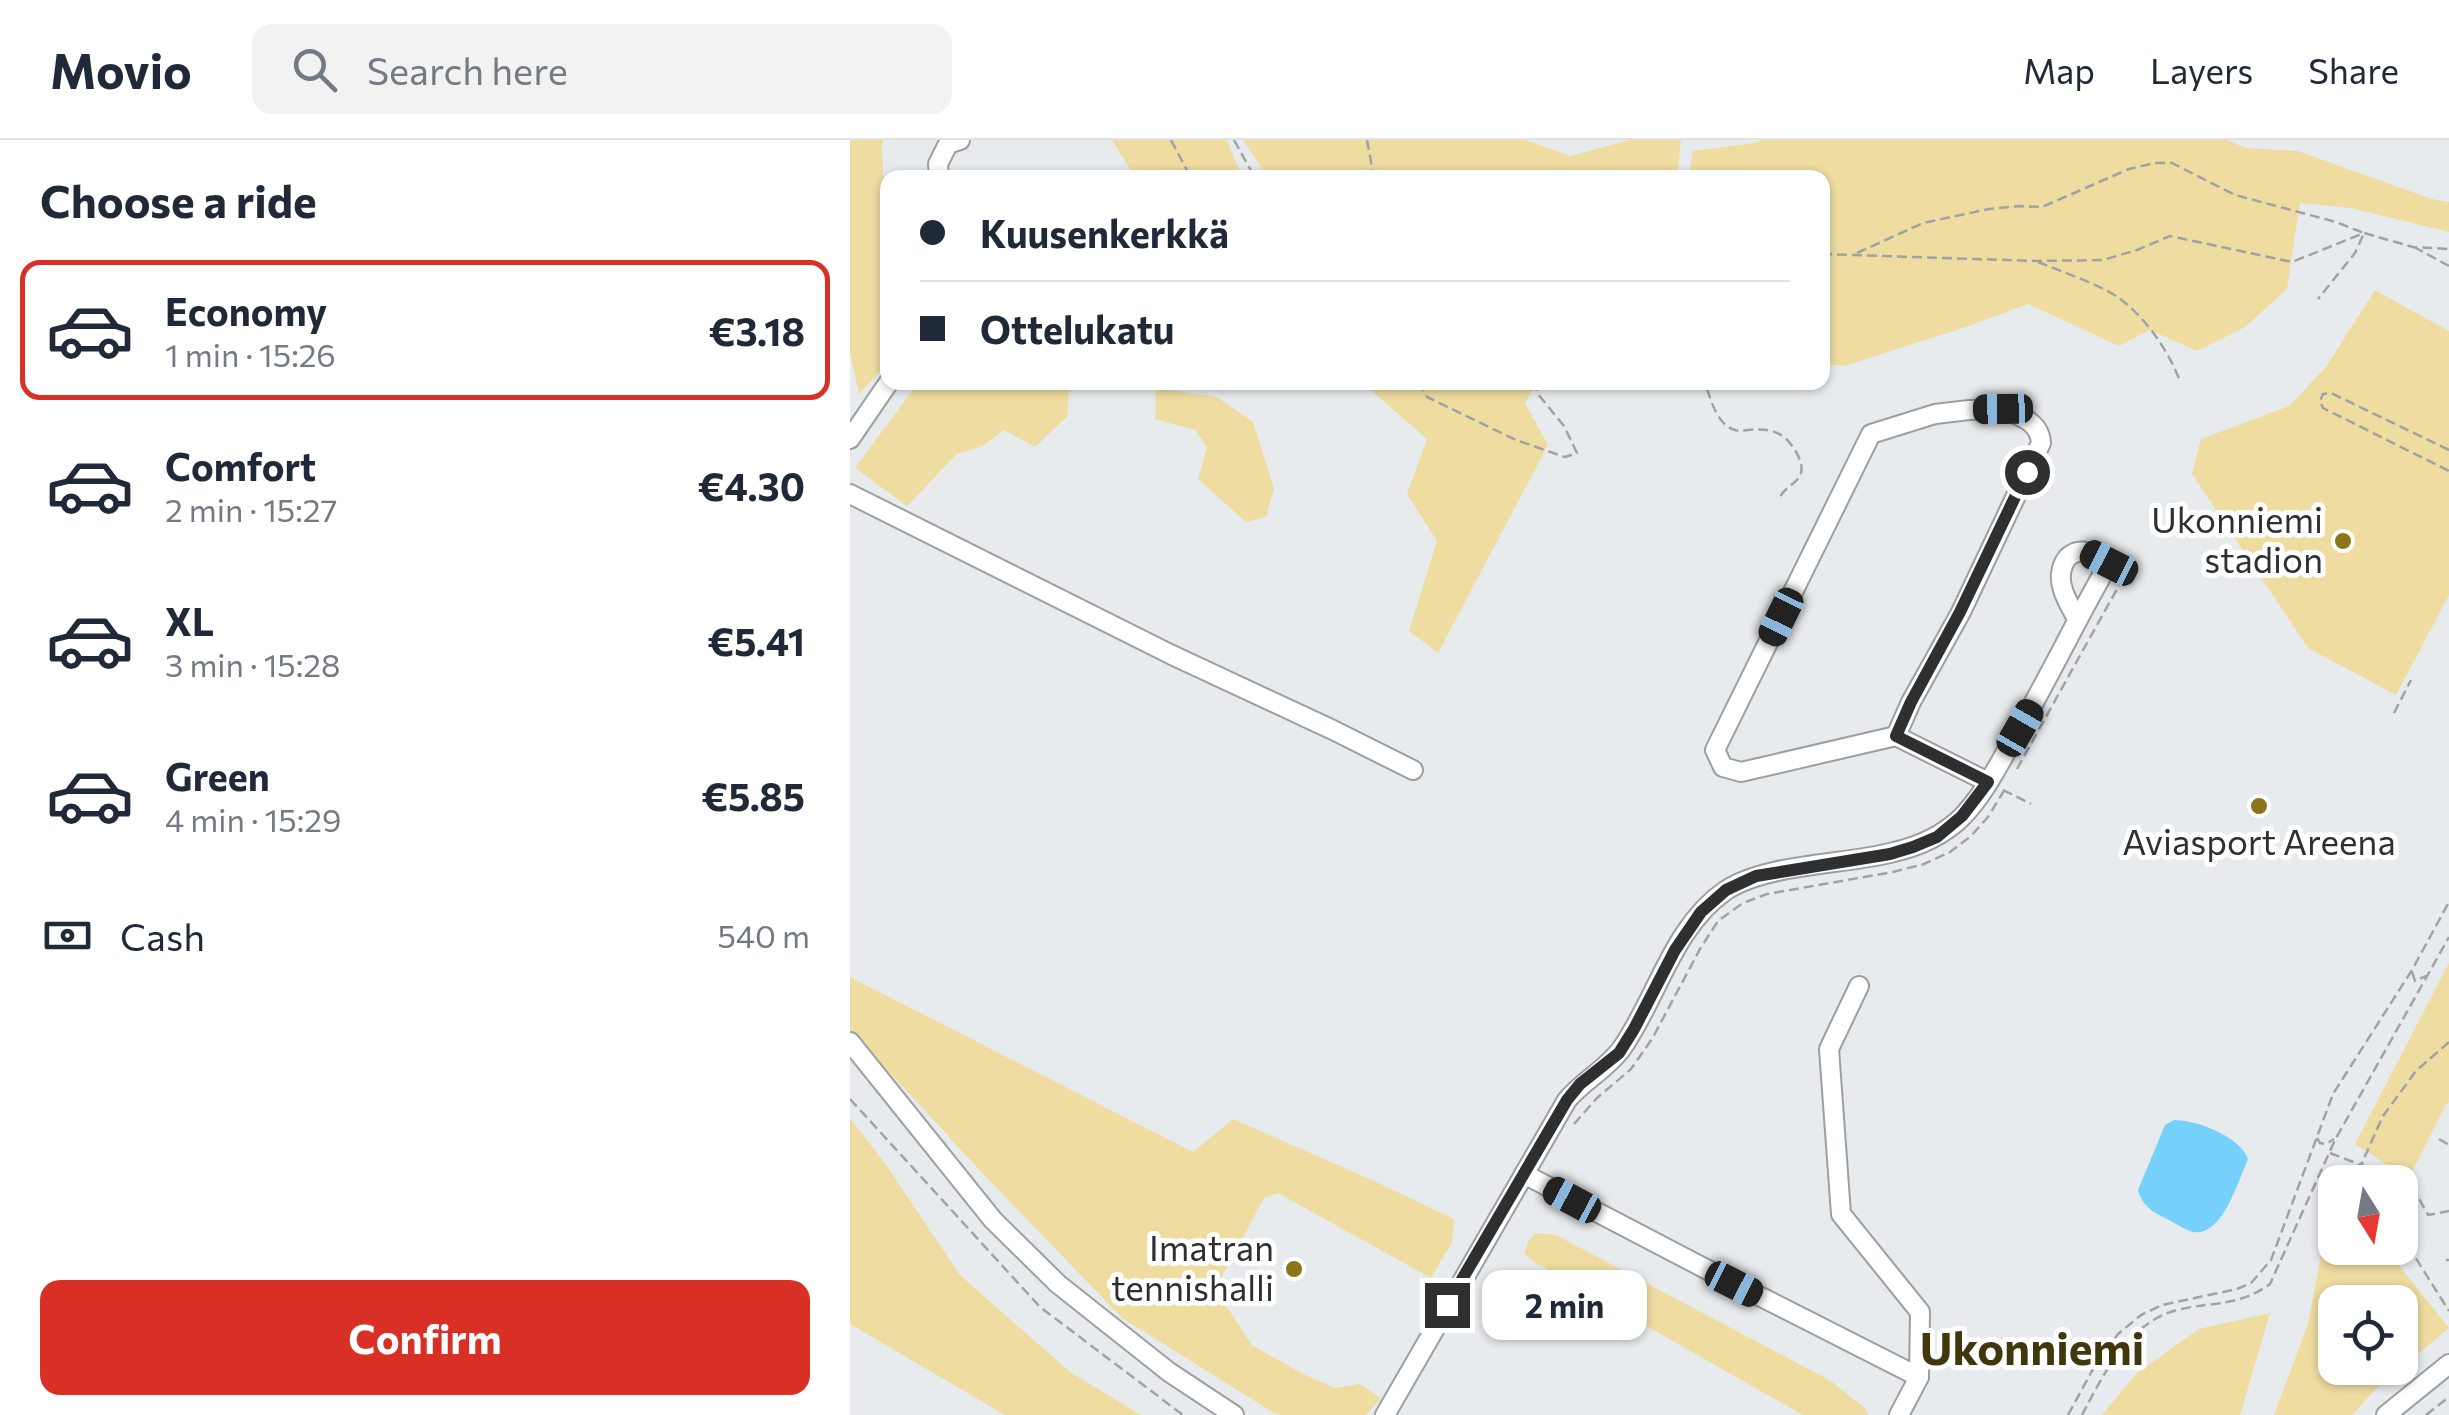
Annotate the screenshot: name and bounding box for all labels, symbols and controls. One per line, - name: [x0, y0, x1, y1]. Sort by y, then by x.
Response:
- search box: [252, 24, 952, 114]
- text: Movio: [50, 40, 192, 99]
- icon: search: [287, 42, 342, 97]
- text: Search here: [367, 46, 568, 93]
- text: Map: [2023, 48, 2095, 91]
- text: Layers: [2150, 48, 2253, 91]
- text: Share: [2308, 48, 2399, 91]
- text: Choose a ride: [40, 172, 317, 227]
- text: Kuusenkerkkä: [980, 209, 1229, 256]
- icon: car: [45, 285, 135, 375]
- text: Economy: [165, 287, 327, 334]
- text: Ottelukatu: [980, 305, 1175, 352]
- text: €3.18: [709, 307, 805, 354]
- text: 1 min · 15:26: [165, 334, 336, 374]
- car: [1973, 393, 2033, 425]
- icon: car: [45, 440, 135, 530]
- text: Comfort: [165, 442, 316, 489]
- route start: [2005, 450, 2050, 495]
- text: €4.30: [698, 462, 805, 509]
- text: 2 min · 15:27: [165, 489, 337, 529]
- place label: Ukonniemi stadion: [2151, 497, 2323, 580]
- marker: Ukonniemi stadion: [2332, 530, 2354, 552]
- car: [2075, 536, 2143, 590]
- car: [1754, 583, 1808, 651]
- icon: car: [45, 595, 135, 685]
- text: XL: [165, 597, 214, 644]
- text: €5.41: [707, 617, 805, 664]
- text: 3 min · 15:28: [165, 644, 340, 684]
- car: [1992, 695, 2048, 761]
- icon: car: [45, 750, 135, 840]
- text: Green: [165, 752, 270, 799]
- text: €5.85: [701, 772, 805, 819]
- marker: Aviasport Areena: [2248, 795, 2270, 817]
- text: 4 min · 15:29: [165, 799, 341, 839]
- place label: Aviasport Areena: [2122, 819, 2396, 862]
- icon: cash: [40, 908, 95, 963]
- text: Cash: [120, 912, 205, 959]
- text: 540 m: [717, 915, 810, 955]
- north arrow: [2318, 1165, 2418, 1265]
- map controls: [2318, 1165, 2418, 1385]
- car: [1538, 1173, 1606, 1227]
- place label: Imatran tennishalli: [1111, 1225, 1274, 1308]
- car: [1700, 1257, 1768, 1311]
- marker: Imatran tennishalli: [1283, 1258, 1305, 1280]
- callout: 2 min: [1482, 1270, 1647, 1340]
- button: Confirm: [40, 1280, 810, 1395]
- route end: [1425, 1283, 1470, 1328]
- text: 2 min: [1525, 1285, 1604, 1325]
- button: locate: [2318, 1285, 2418, 1385]
- district label: Ukonniemi: [1920, 1319, 2144, 1374]

